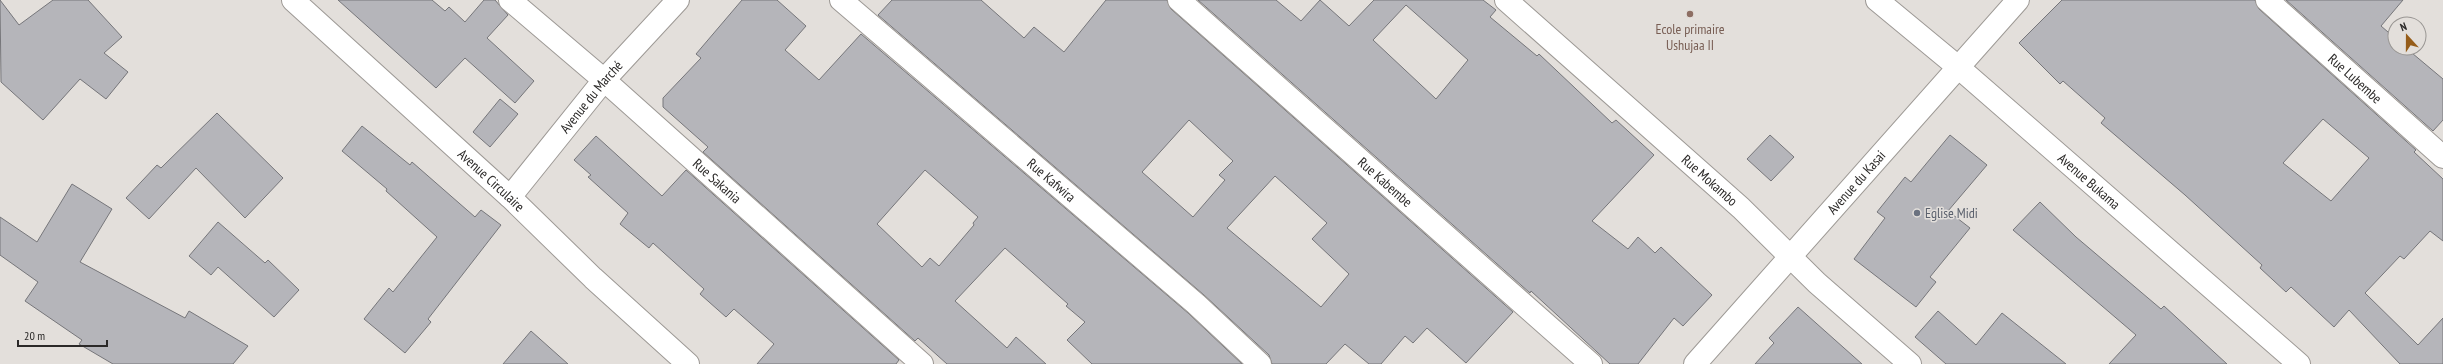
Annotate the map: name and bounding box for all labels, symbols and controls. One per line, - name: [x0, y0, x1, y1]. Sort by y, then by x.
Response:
- marker: Ecole primaire Ushujaa II: [1685, 9, 1695, 19]
- north arrow: [2387, 16, 2427, 56]
- text: N: [2398, 19, 2409, 34]
- place label: Ecole primaire Ushujaa II: [1655, 20, 1725, 54]
- street label: Rue Lubembe: [2324, 50, 2386, 107]
- street label: Avenue du Marché: [556, 57, 627, 137]
- street label: Avenue Circulaire: [454, 145, 529, 216]
- street label: Avenue du Kasai: [1823, 147, 1889, 218]
- street label: Avenue Bukama: [2054, 149, 2124, 213]
- street label: Rue Mokambo: [1678, 151, 1741, 210]
- street label: Rue Kabembe: [1354, 153, 1416, 211]
- street label: Rue Kafwira: [1023, 154, 1079, 206]
- street label: Rue Sakania: [689, 155, 745, 207]
- place label: Eglise Midi: [1925, 204, 1978, 222]
- marker: Eglise Midi: [1912, 208, 1922, 218]
- scale bar: [18, 322, 107, 348]
- text: 20 m: [24, 328, 45, 343]

